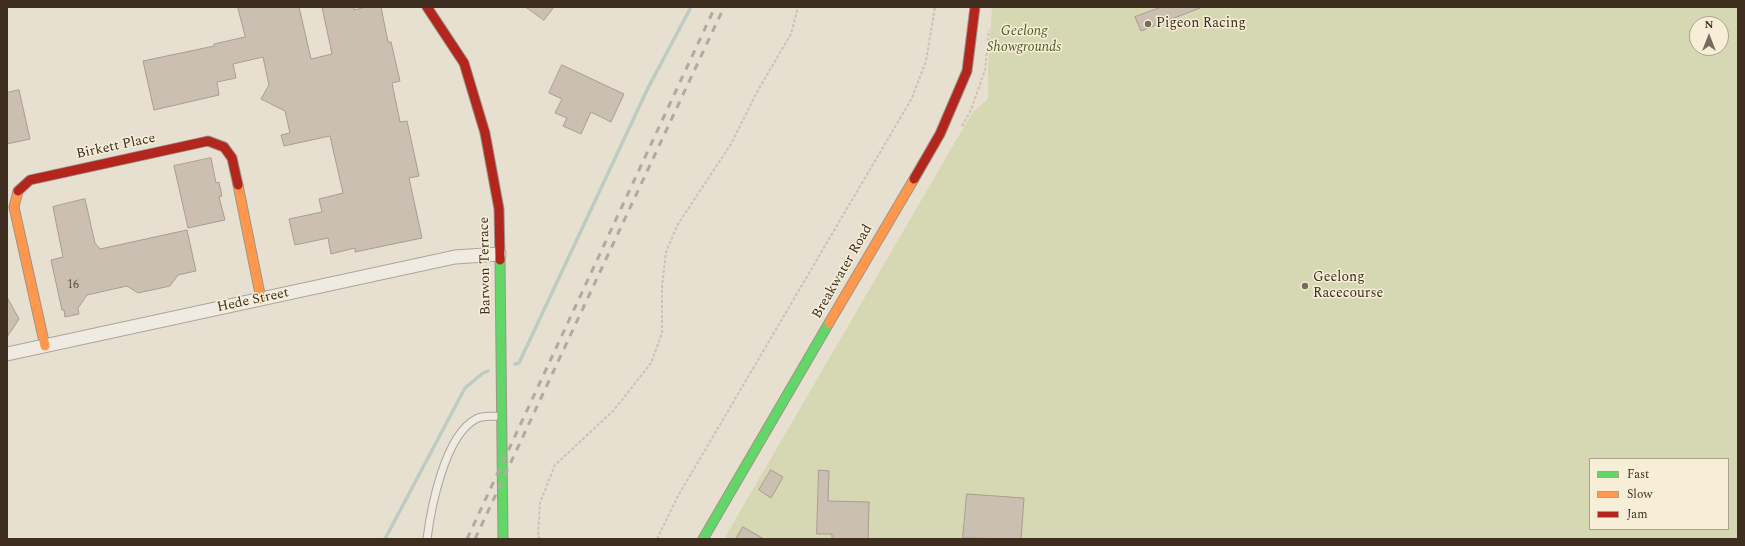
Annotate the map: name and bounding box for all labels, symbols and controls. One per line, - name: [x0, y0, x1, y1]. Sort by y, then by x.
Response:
- place label: Pigeon Racing: [1156, 16, 1246, 32]
- north arrow: [1689, 16, 1729, 56]
- text: N: [1705, 16, 1713, 33]
- marker: Pigeon Racing: [1143, 19, 1153, 29]
- park label: Geelong Showgrounds: [987, 24, 1061, 56]
- street label: Birkett Place: [75, 130, 157, 164]
- street label: Barwon Terrace: [477, 217, 495, 315]
- street label: Breakwater Road: [809, 222, 877, 322]
- place label: Geelong Racecourse: [1313, 270, 1383, 302]
- house number: 16: [67, 279, 79, 293]
- marker: Geelong Racecourse: [1300, 281, 1310, 291]
- street label: Hede Street: [216, 285, 290, 317]
- legend: [1589, 458, 1729, 530]
- text: Fast: [1627, 465, 1649, 484]
- text: Slow: [1627, 485, 1652, 504]
- text: Jam: [1627, 505, 1648, 524]

